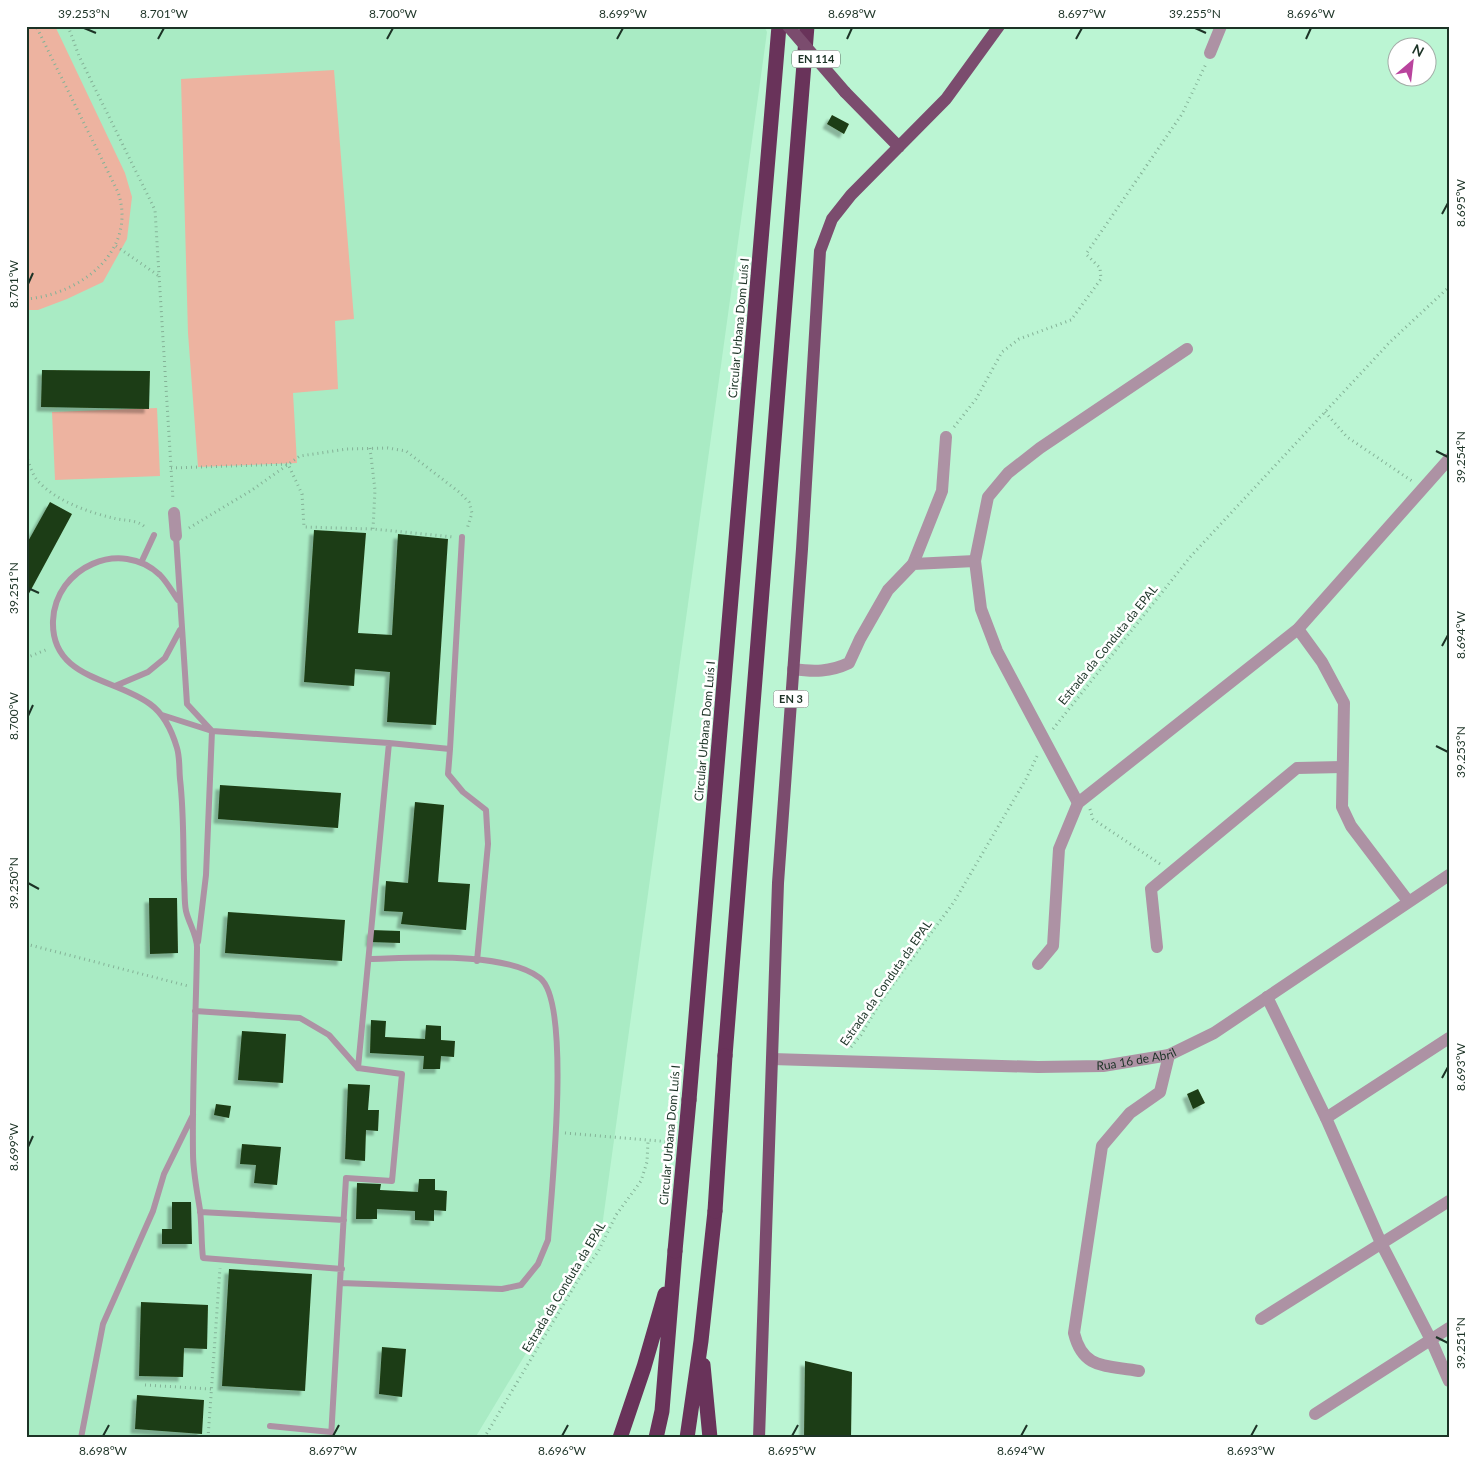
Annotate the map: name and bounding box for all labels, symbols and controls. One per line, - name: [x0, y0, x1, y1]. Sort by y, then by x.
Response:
- text: 39.253°N: [58, 6, 110, 21]
- text: 8.701°W: [140, 6, 189, 21]
- text: 8.700°W: [369, 6, 418, 21]
- text: 8.699°W: [599, 6, 648, 21]
- text: 8.698°W: [828, 6, 877, 21]
- text: 8.697°W: [1058, 6, 1107, 21]
- text: 39.255°N: [1169, 6, 1221, 21]
- text: 8.696°W: [1287, 6, 1336, 21]
- north arrow: [1388, 38, 1438, 88]
- text: N: [1410, 40, 1427, 60]
- road number: EN 114: [792, 51, 840, 68]
- text: 8.695°W: [1453, 178, 1468, 227]
- street label: Circular Urbana Dom Luís I: [725, 257, 752, 399]
- text: 8.701°W: [6, 259, 21, 308]
- text: 39.254°N: [1453, 431, 1468, 483]
- text: 39.251°N: [6, 562, 21, 614]
- street label: Estrada da Conduta da EPAL: [1055, 582, 1161, 708]
- text: 8.694°W: [1453, 610, 1468, 659]
- street label: Circular Urbana Dom Luís I: [691, 660, 718, 802]
- text: 8.700°W: [6, 691, 21, 740]
- road number: EN 3: [774, 691, 808, 708]
- text: 39.253°N: [1453, 726, 1468, 778]
- text: 39.250°N: [6, 857, 21, 909]
- street label: Estrada da Conduta da EPAL: [836, 917, 935, 1048]
- text: 8.693°W: [1453, 1042, 1468, 1091]
- street label: Rua 16 de Abril: [1096, 1045, 1179, 1073]
- street label: Circular Urbana Dom Luís I: [656, 1064, 683, 1206]
- text: 8.699°W: [6, 1122, 21, 1171]
- street label: Estrada da Conduta da EPAL: [519, 1219, 609, 1355]
- text: 39.251°N: [1453, 1317, 1468, 1369]
- text: 8.698°W: [79, 1443, 128, 1458]
- text: 8.697°W: [309, 1443, 358, 1458]
- text: 8.696°W: [538, 1443, 587, 1458]
- text: 8.695°W: [768, 1443, 817, 1458]
- text: 8.694°W: [997, 1443, 1046, 1458]
- text: 8.693°W: [1227, 1443, 1276, 1458]

